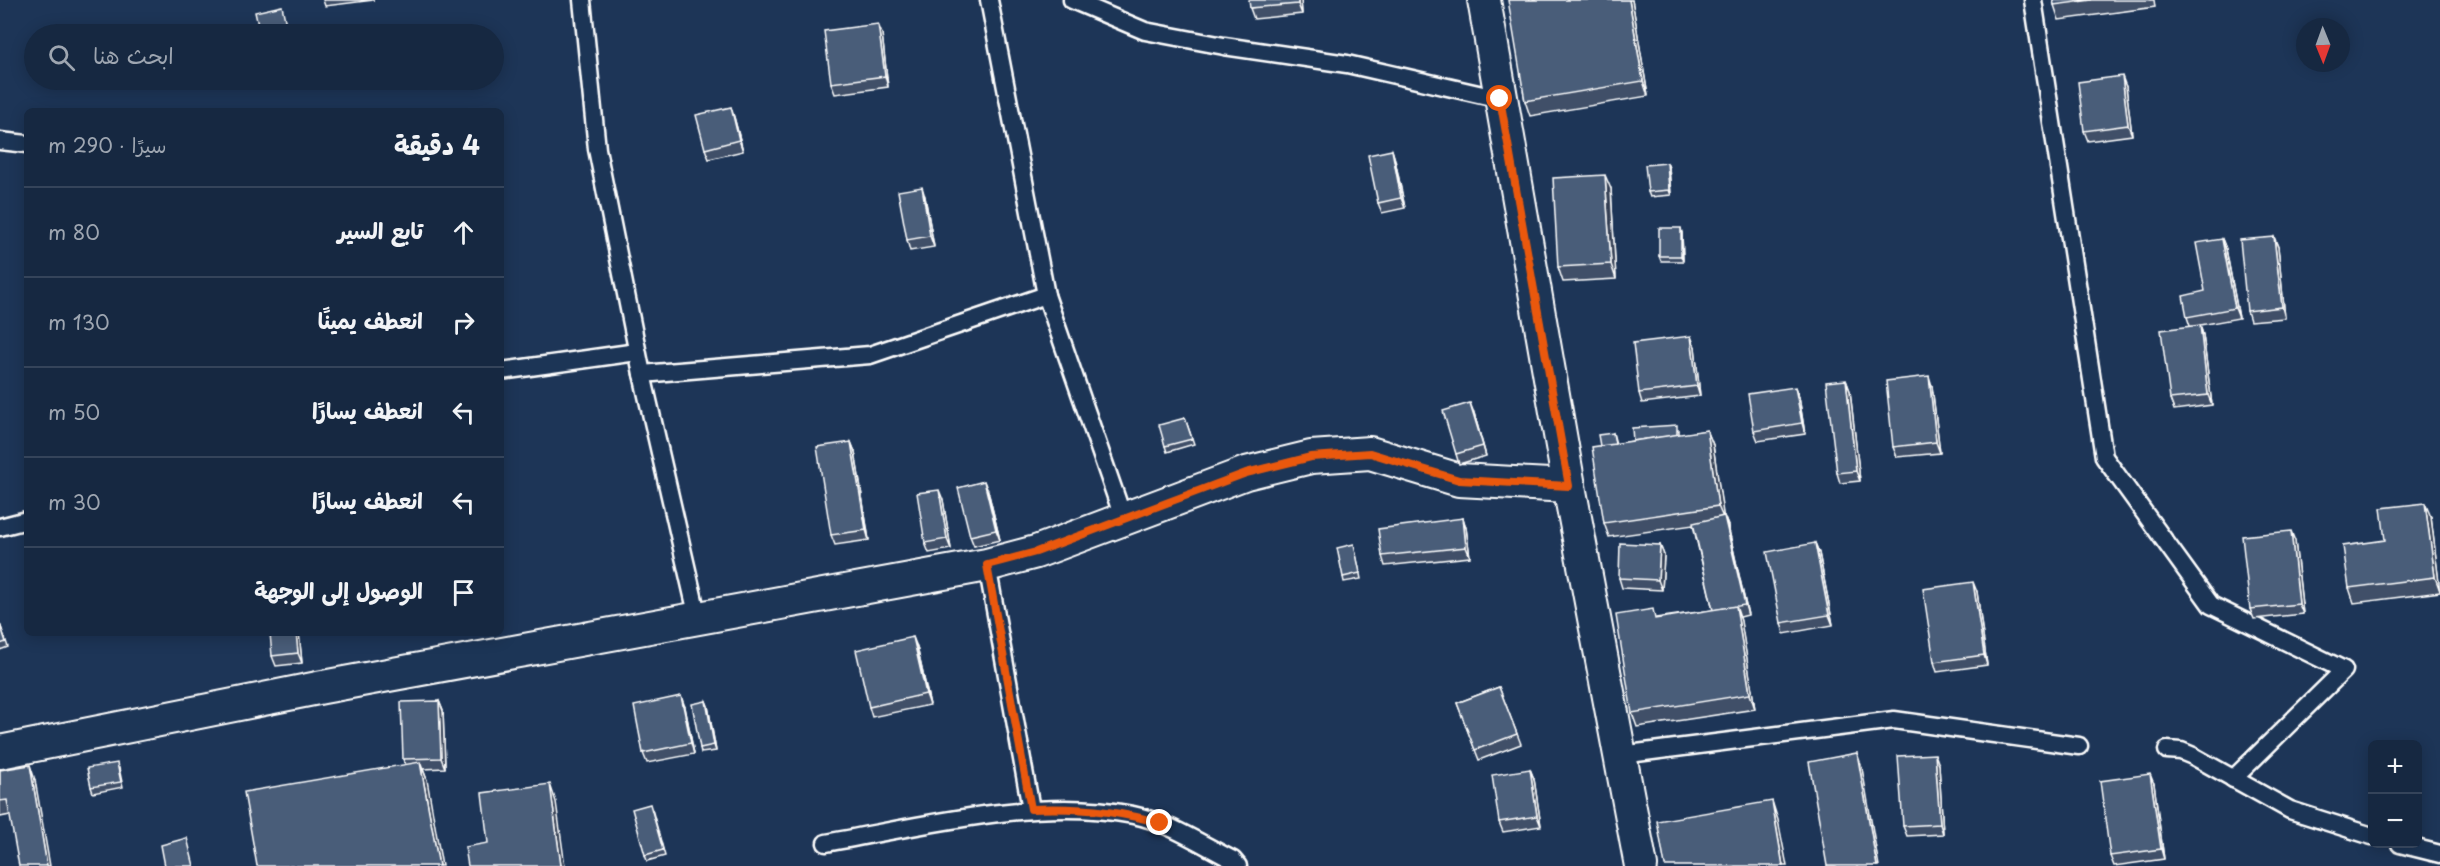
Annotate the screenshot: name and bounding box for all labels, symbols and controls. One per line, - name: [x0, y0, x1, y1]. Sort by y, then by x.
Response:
- north arrow: [2296, 18, 2350, 72]
- search box: [24, 24, 504, 90]
- text: ابحث هنا: [93, 38, 174, 71]
- icon: search: [45, 41, 78, 74]
- route start: [1486, 85, 1512, 111]
- text: 4 دقيقة: [394, 125, 480, 164]
- text: سيرًا · 290 m: [48, 130, 166, 160]
- text: تابع السير: [338, 213, 423, 246]
- icon: ahead: [447, 216, 480, 249]
- text: 80 m: [48, 217, 100, 247]
- text: انعطف يمينًا: [318, 303, 423, 336]
- icon: right: [447, 306, 480, 339]
- text: 130 m: [48, 307, 110, 337]
- text: انعطف يسارًا: [312, 393, 423, 426]
- icon: left: [447, 396, 480, 429]
- text: 50 m: [48, 397, 100, 427]
- text: انعطف يسارًا: [312, 483, 423, 516]
- icon: left: [447, 486, 480, 519]
- text: 30 m: [48, 487, 101, 517]
- text: الوصول إلى الوجهة: [254, 573, 423, 606]
- icon: arrive: [447, 576, 480, 609]
- map controls: [2368, 740, 2422, 848]
- button: +: [2368, 740, 2422, 794]
- button: −: [2368, 794, 2422, 848]
- route end: [1146, 809, 1172, 835]

